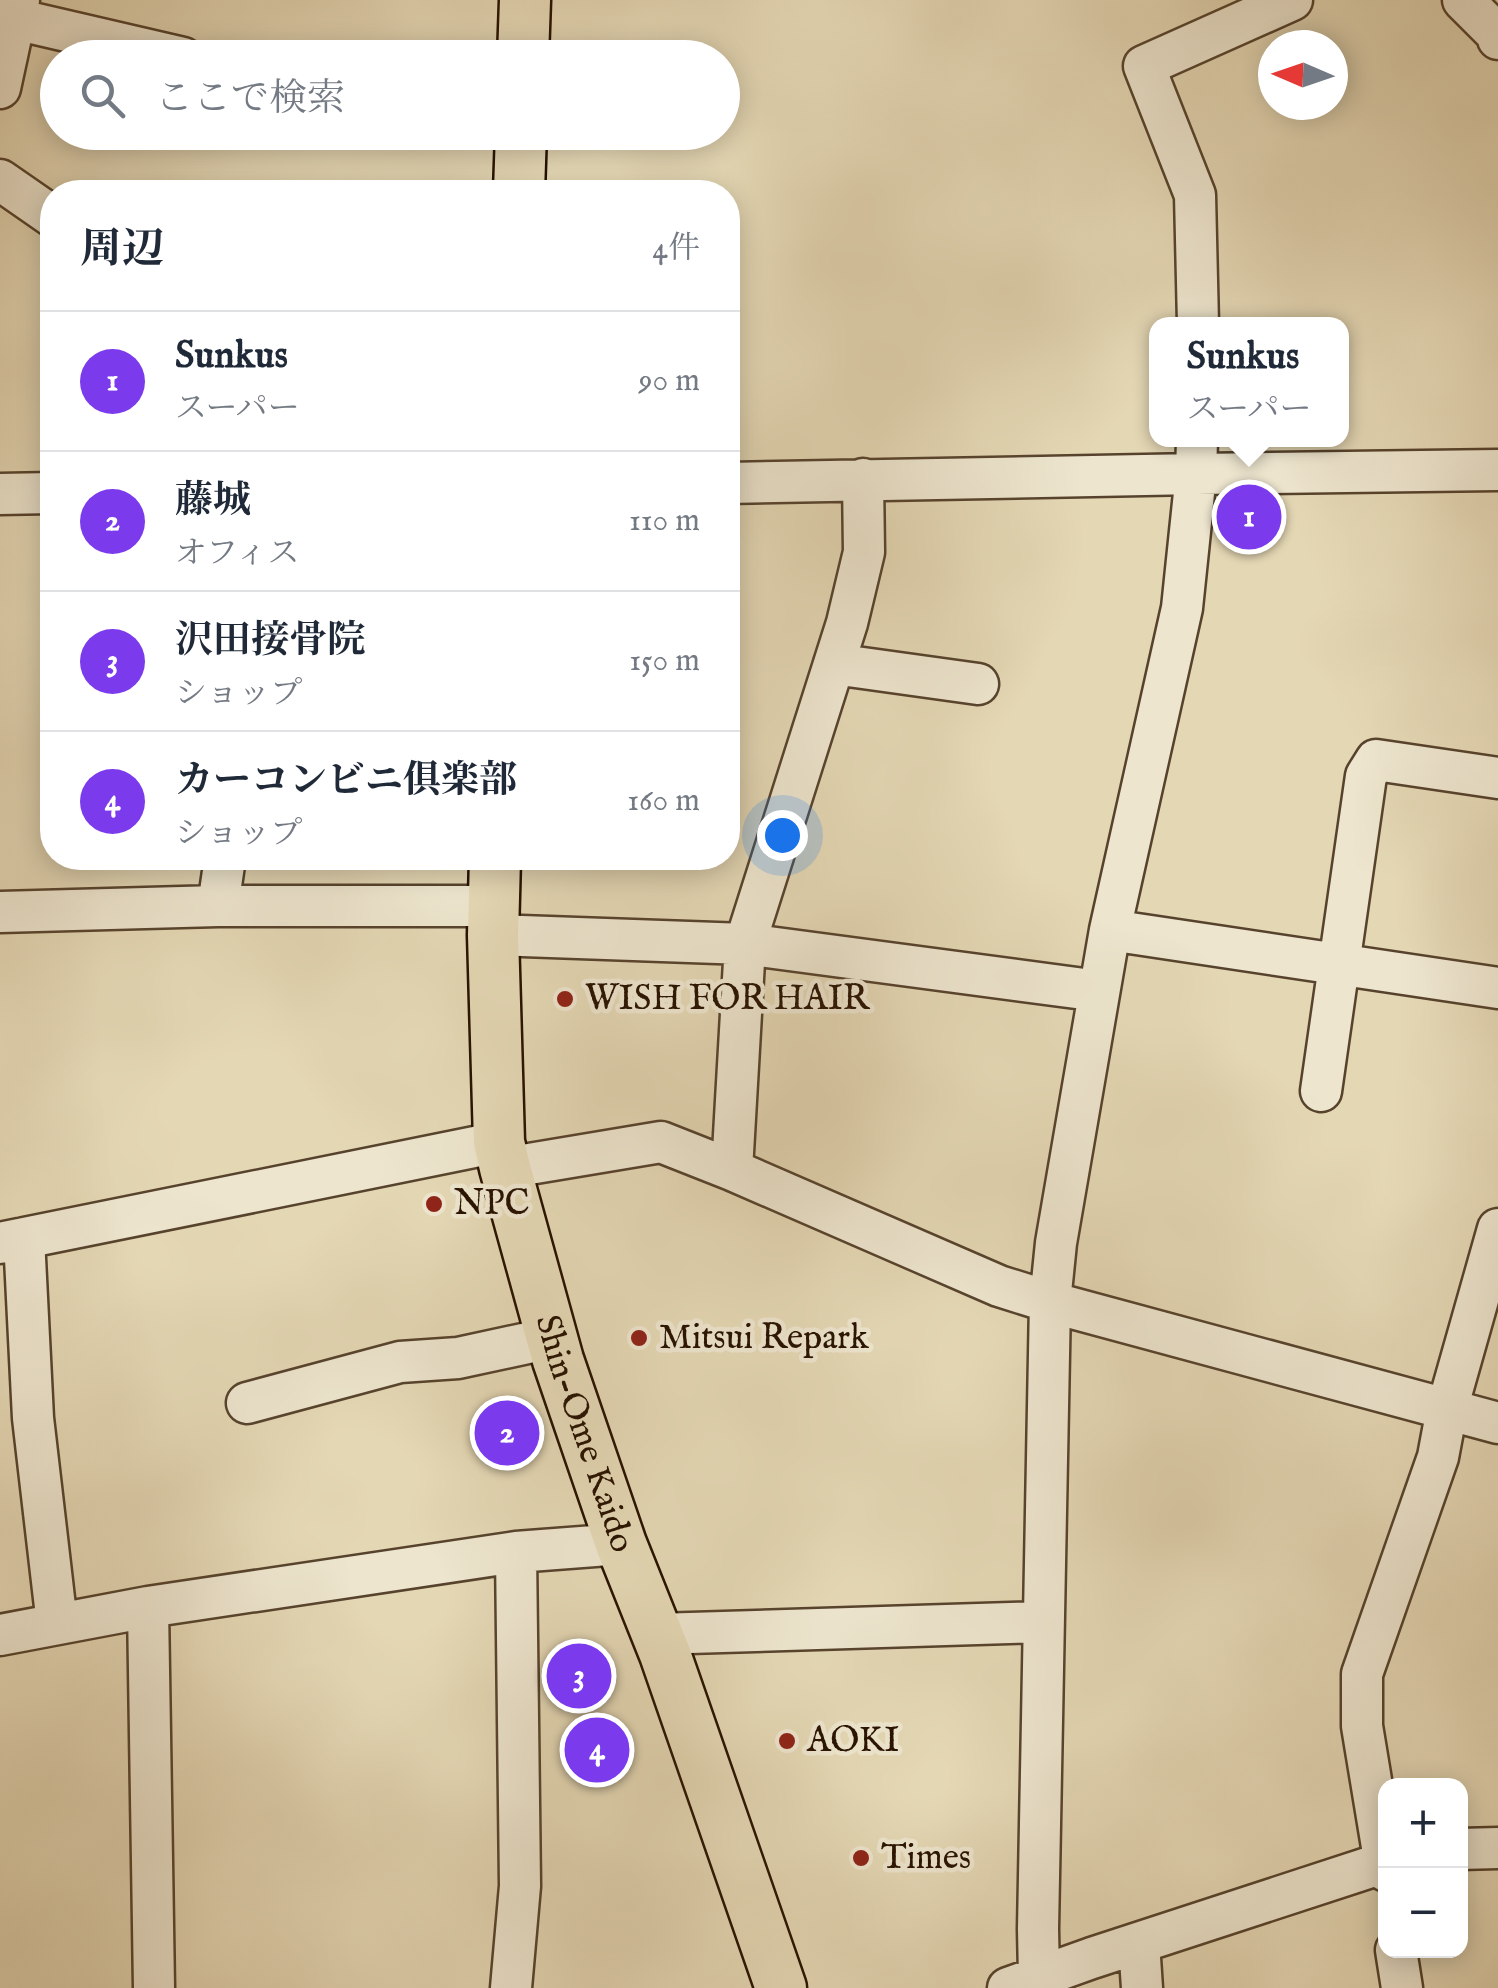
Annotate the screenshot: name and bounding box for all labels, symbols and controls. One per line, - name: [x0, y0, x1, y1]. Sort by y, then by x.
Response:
- north arrow: [1258, 30, 1348, 120]
- search box: [40, 40, 740, 150]
- icon: search: [75, 68, 130, 123]
- text: ここで検索: [155, 76, 345, 124]
- text: 周辺: [80, 224, 164, 277]
- text: 4件: [652, 229, 700, 270]
- popup: [1149, 317, 1349, 447]
- text: Sunkus: [175, 333, 288, 381]
- text: Sunkus: [1187, 334, 1299, 382]
- text: 1: [107, 361, 118, 402]
- text: 90 m: [639, 361, 700, 402]
- text: スーパー: [175, 389, 300, 430]
- text: スーパー: [1187, 390, 1311, 431]
- text: 藤城: [175, 478, 251, 526]
- pin: 1: [1216, 480, 1282, 554]
- text: 2: [105, 501, 120, 542]
- text: 110 m: [629, 501, 700, 542]
- text: オフィス: [175, 534, 299, 575]
- text: 沢田接骨院: [175, 618, 365, 666]
- text: 3: [107, 641, 118, 682]
- text: 150 m: [629, 641, 700, 682]
- text: ショップ: [175, 674, 302, 715]
- text: カーコンビニ俱楽部: [175, 758, 517, 806]
- text: 4: [105, 781, 120, 822]
- text: 160 m: [627, 781, 700, 822]
- your location: [757, 810, 808, 861]
- text: ショップ: [175, 814, 302, 855]
- place label: WISH FOR HAIR: [585, 977, 871, 1022]
- marker: WISH FOR HAIR: [554, 988, 576, 1010]
- place label: NPC: [454, 1182, 530, 1227]
- marker: NPC: [423, 1193, 445, 1215]
- street label: Shin-Ome Kaido: [524, 1310, 645, 1558]
- place label: Mitsui Repark: [659, 1316, 869, 1361]
- marker: Mitsui Repark: [628, 1327, 650, 1349]
- pin: 2: [474, 1396, 540, 1470]
- pin: 3: [546, 1638, 612, 1714]
- pin: 4: [564, 1712, 630, 1788]
- place label: AOKI: [806, 1719, 899, 1764]
- marker: AOKI: [776, 1730, 798, 1752]
- map controls: [1378, 1778, 1468, 1958]
- button: +: [1378, 1778, 1468, 1868]
- place label: Times: [881, 1836, 971, 1881]
- marker: Times: [850, 1847, 872, 1869]
- button: −: [1378, 1868, 1468, 1958]

